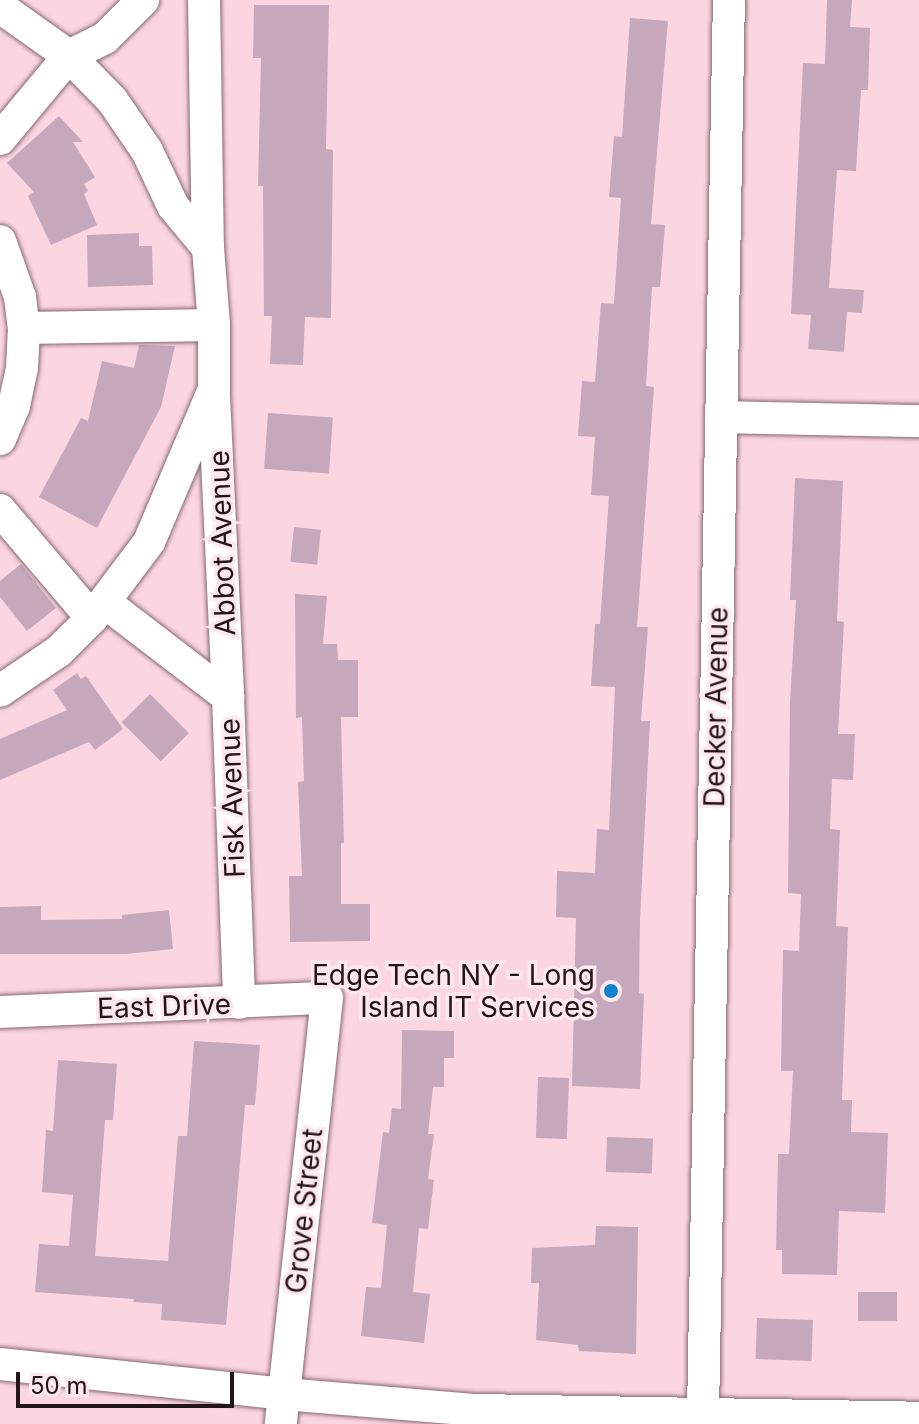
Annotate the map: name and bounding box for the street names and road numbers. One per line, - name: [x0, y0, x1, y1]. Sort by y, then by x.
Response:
- street label: Abbot Avenue: [202, 450, 242, 636]
- street label: Decker Avenue: [697, 607, 735, 807]
- street label: Fisk Avenue: [212, 718, 252, 878]
- street label: East Drive: [97, 987, 231, 1025]
- street label: Grove Street: [279, 1127, 329, 1295]

